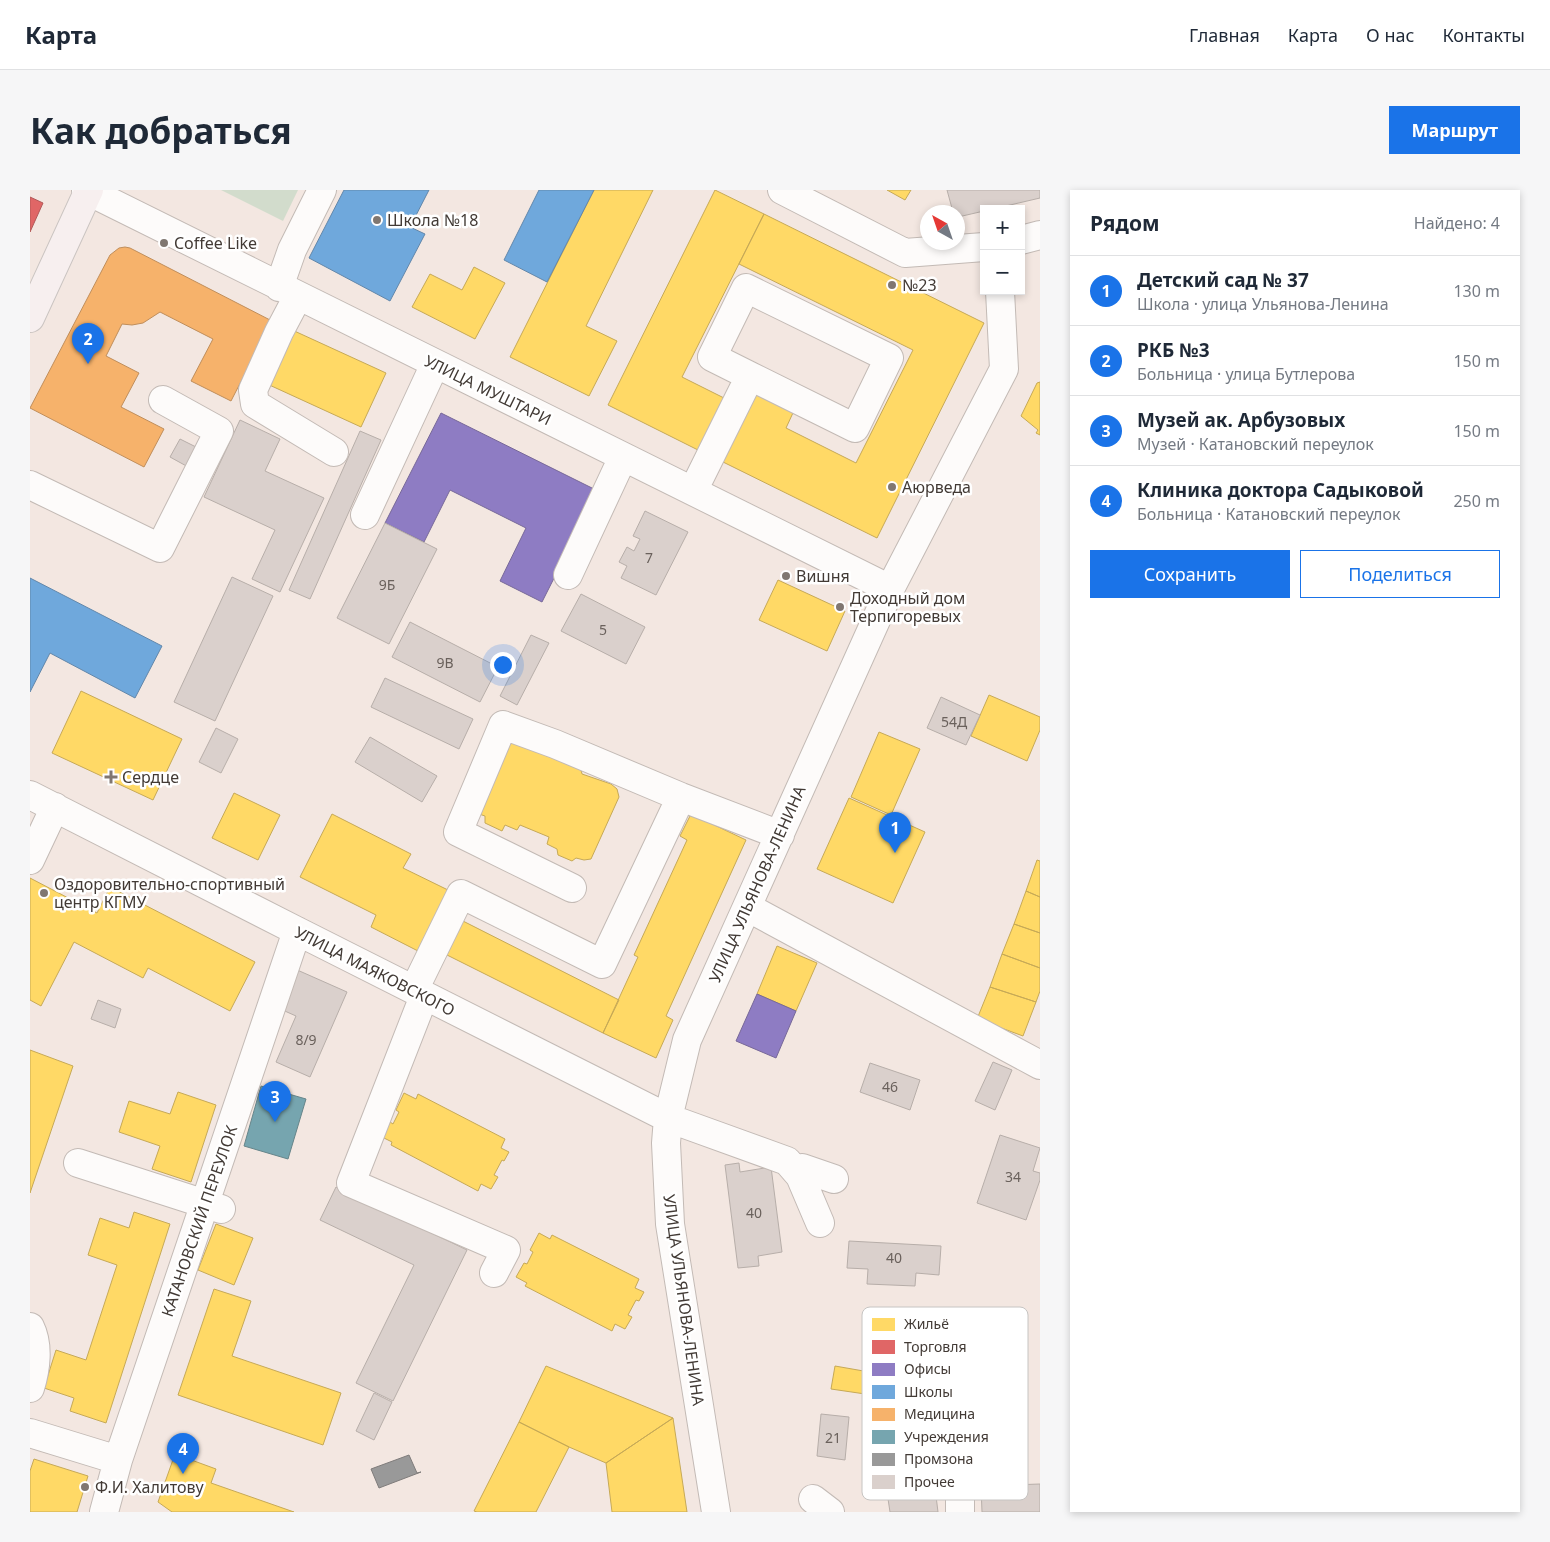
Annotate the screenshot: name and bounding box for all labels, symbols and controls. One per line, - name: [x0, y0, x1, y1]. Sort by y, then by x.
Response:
- text: Карта: [25, 18, 97, 51]
- text: Главная: [1189, 23, 1260, 47]
- text: Карта: [1288, 23, 1338, 47]
- text: О нас: [1366, 23, 1414, 47]
- text: Контакты: [1442, 23, 1525, 47]
- button: Маршрут: [1389, 106, 1520, 154]
- text: Как добраться: [30, 107, 292, 154]
- north arrow: [920, 205, 965, 250]
- map controls: [980, 205, 1025, 295]
- button: +: [980, 205, 1025, 250]
- place label: Школа №18: [387, 209, 478, 231]
- text: Рядом: [1090, 209, 1160, 237]
- text: Найдено: 4: [1414, 212, 1500, 234]
- marker: Школа №18: [371, 214, 383, 226]
- place label: Coffee Like: [174, 232, 257, 254]
- marker: Coffee Like: [158, 237, 170, 249]
- button: −: [980, 250, 1025, 295]
- text: Детский сад № 37: [1137, 267, 1309, 293]
- place label: №23: [902, 274, 937, 296]
- marker: №23: [886, 279, 898, 291]
- text: 1: [1101, 280, 1111, 302]
- text: 130 m: [1453, 280, 1500, 302]
- text: Школа · улица Ульянова-Ленина: [1137, 293, 1389, 315]
- pin: 2: [72, 323, 104, 364]
- text: РКБ №3: [1137, 337, 1210, 363]
- street label: УЛИЦА МУШТАРИ: [421, 350, 555, 430]
- text: 2: [1101, 350, 1111, 372]
- text: 150 m: [1453, 350, 1500, 372]
- text: Больница · улица Бутлерова: [1137, 363, 1355, 385]
- text: Музей ак. Арбузовых: [1137, 407, 1345, 433]
- text: 3: [1101, 420, 1111, 442]
- text: 150 m: [1453, 420, 1500, 442]
- text: Музей · Катановский переулок: [1137, 433, 1374, 455]
- place label: Аюрведа: [902, 476, 971, 498]
- text: Клиника доктора Садыковой: [1137, 477, 1424, 503]
- marker: Аюрведа: [886, 481, 898, 493]
- text: 4: [1101, 490, 1111, 512]
- text: 250 m: [1453, 490, 1500, 512]
- text: Больница · Катановский переулок: [1137, 503, 1401, 525]
- house number: 7: [645, 548, 653, 567]
- button: Сохранить: [1090, 550, 1290, 598]
- button: Поделиться: [1300, 550, 1500, 598]
- place label: Вишня: [796, 565, 850, 587]
- marker: Вишня: [780, 570, 792, 582]
- house number: 9Б: [379, 575, 395, 594]
- place label: Доходный дом Терпигоревых: [850, 587, 965, 627]
- marker: Доходный дом Терпигоревых: [834, 601, 846, 613]
- house number: 5: [599, 620, 607, 639]
- your location: [490, 652, 516, 678]
- house number: 9В: [436, 653, 454, 672]
- house number: 54Д: [941, 712, 968, 731]
- place label: Сердце: [122, 766, 179, 788]
- marker: Сердце: [104, 770, 118, 784]
- street label: УЛИЦА УЛЬЯНОВА-ЛЕНИНА: [704, 781, 811, 986]
- pin: 1: [879, 812, 911, 853]
- place label: Оздоровительно-спортивный центр КГМУ: [54, 873, 285, 913]
- marker: Оздоровительно-спортивный центр КГМУ: [38, 887, 50, 899]
- street label: УЛИЦА МАЯКОВСКОГО: [291, 921, 459, 1021]
- house number: 8/9: [295, 1030, 317, 1049]
- house number: 46: [882, 1077, 898, 1096]
- pin: 3: [259, 1081, 291, 1122]
- street label: КАТАНОВСКИЙ ПЕРЕУЛОК: [156, 1122, 242, 1320]
- house number: 34: [1005, 1167, 1021, 1186]
- street label: УЛИЦА УЛЬЯНОВА-ЛЕНИНА: [658, 1193, 710, 1408]
- house number: 40: [746, 1203, 762, 1222]
- house number: 40: [886, 1248, 902, 1267]
- legend: [862, 1307, 1028, 1500]
- text: Жильё: [904, 1314, 949, 1333]
- text: Торговля: [904, 1337, 967, 1356]
- text: Офисы: [904, 1359, 951, 1378]
- text: Школы: [904, 1382, 953, 1401]
- text: Медицина: [904, 1404, 975, 1423]
- text: Учреждения: [904, 1427, 989, 1446]
- house number: 21: [825, 1428, 841, 1447]
- pin: 4: [167, 1433, 199, 1474]
- text: Промзона: [904, 1449, 973, 1468]
- text: Прочее: [904, 1472, 955, 1491]
- place label: Ф.И. Халитову: [95, 1476, 204, 1498]
- marker: Ф.И. Халитову: [79, 1481, 91, 1493]

